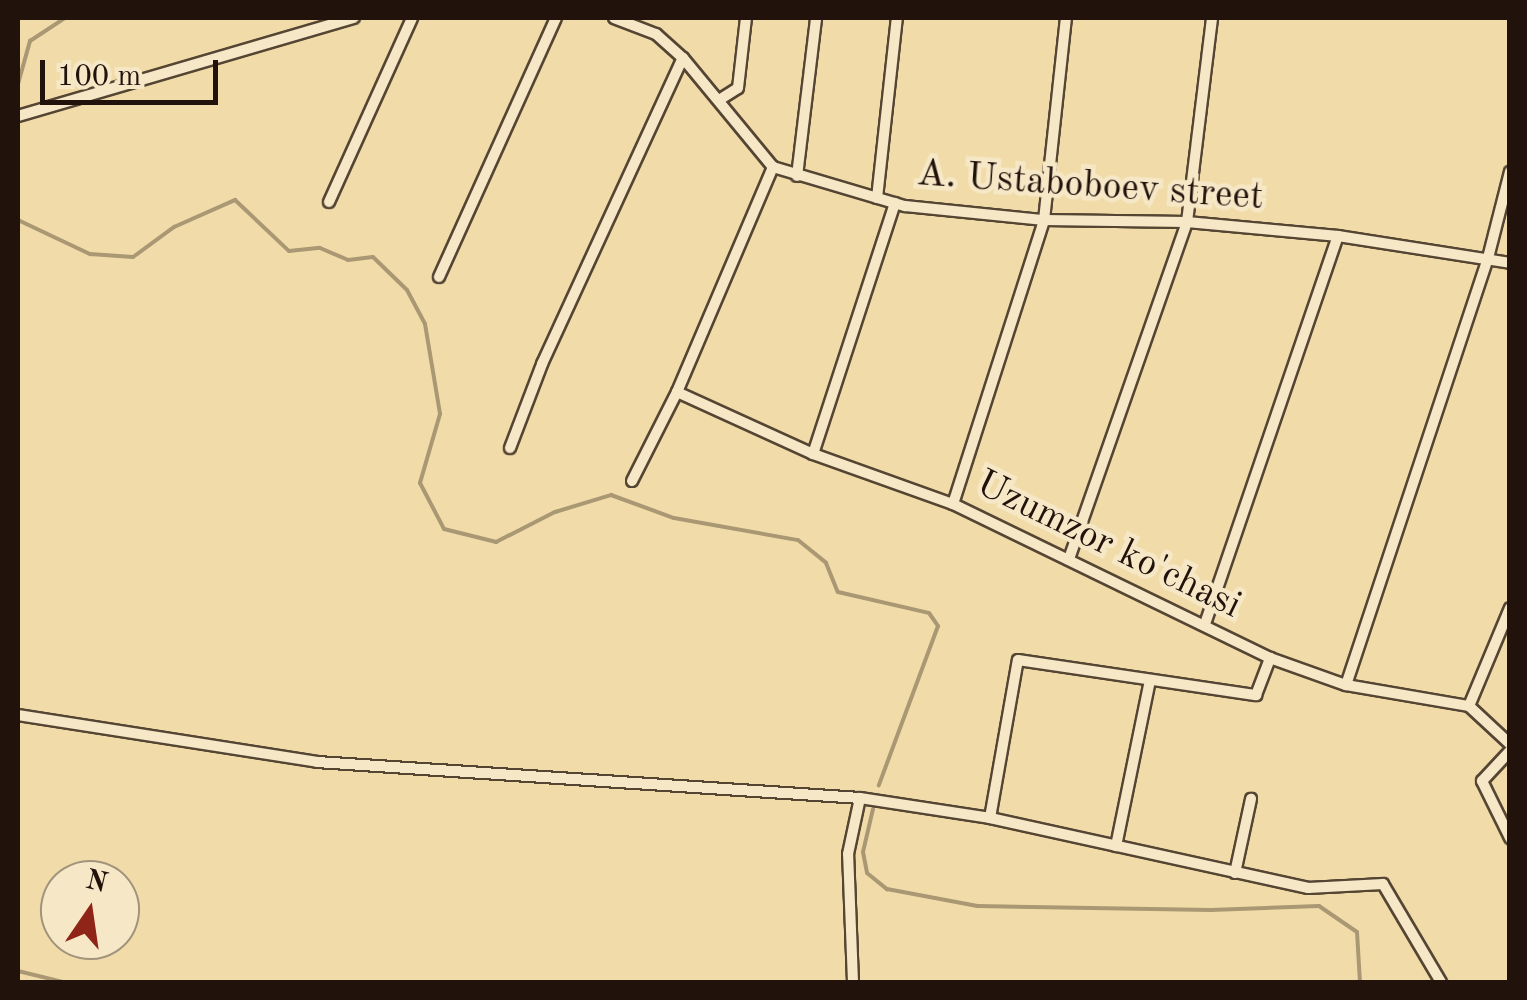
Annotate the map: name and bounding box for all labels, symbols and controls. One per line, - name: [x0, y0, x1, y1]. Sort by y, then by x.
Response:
- scale bar: [45, 40, 222, 102]
- text: 100 m: [57, 62, 141, 92]
- street label: A. Ustaboboev street: [915, 152, 1265, 222]
- street label: Uzumzor ko'chasi: [968, 462, 1248, 630]
- north arrow: [40, 860, 140, 960]
- text: N: [83, 867, 110, 899]

